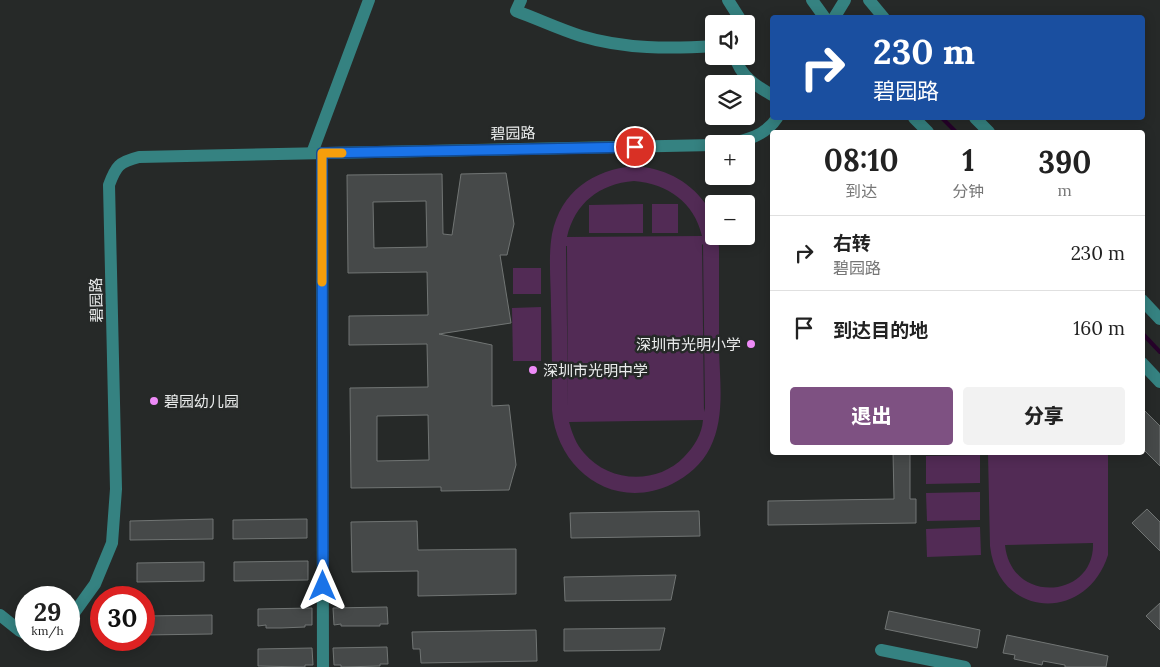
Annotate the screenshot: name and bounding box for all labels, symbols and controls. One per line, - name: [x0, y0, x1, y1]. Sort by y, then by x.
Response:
- map controls: [705, 15, 755, 245]
- button: sound: [705, 15, 755, 65]
- text: 230 m: [873, 29, 975, 74]
- icon: right: [790, 35, 855, 100]
- button: layers: [705, 75, 755, 125]
- text: 碧园路: [873, 77, 939, 105]
- street label: 碧园路: [490, 123, 536, 143]
- pin: [614, 126, 656, 168]
- icon: arrive: [621, 133, 649, 161]
- button: +: [705, 135, 755, 185]
- text: 08:10: [824, 141, 899, 179]
- text: 1: [962, 141, 975, 179]
- text: 390: [1038, 143, 1091, 181]
- text: m: [1058, 180, 1072, 200]
- text: 到达: [845, 181, 877, 201]
- text: 分钟: [952, 181, 984, 201]
- button: −: [705, 195, 755, 245]
- text: 右转: [833, 231, 871, 255]
- icon: right: [790, 239, 818, 267]
- text: 230 m: [1071, 241, 1125, 265]
- text: 碧园路: [833, 258, 881, 278]
- street label: 碧园路: [86, 277, 106, 323]
- icon: arrive: [790, 314, 818, 342]
- text: 160 m: [1073, 316, 1125, 340]
- text: 到达目的地: [833, 318, 928, 342]
- place label: 深圳市光明小学: [636, 335, 741, 354]
- marker: 深圳市光明小学: [745, 338, 757, 350]
- place label: 深圳市光明中学: [543, 361, 648, 380]
- marker: 深圳市光明中学: [527, 364, 539, 376]
- button: 退出: [790, 387, 953, 445]
- button: 分享: [963, 387, 1125, 445]
- place label: 碧园幼儿园: [164, 392, 239, 411]
- marker: 碧园幼儿园: [148, 395, 160, 407]
- position arrow: [296, 559, 348, 611]
- speed limit sign: 30: [90, 586, 155, 651]
- text: 29: [34, 596, 61, 628]
- text: km/h: [31, 623, 64, 638]

